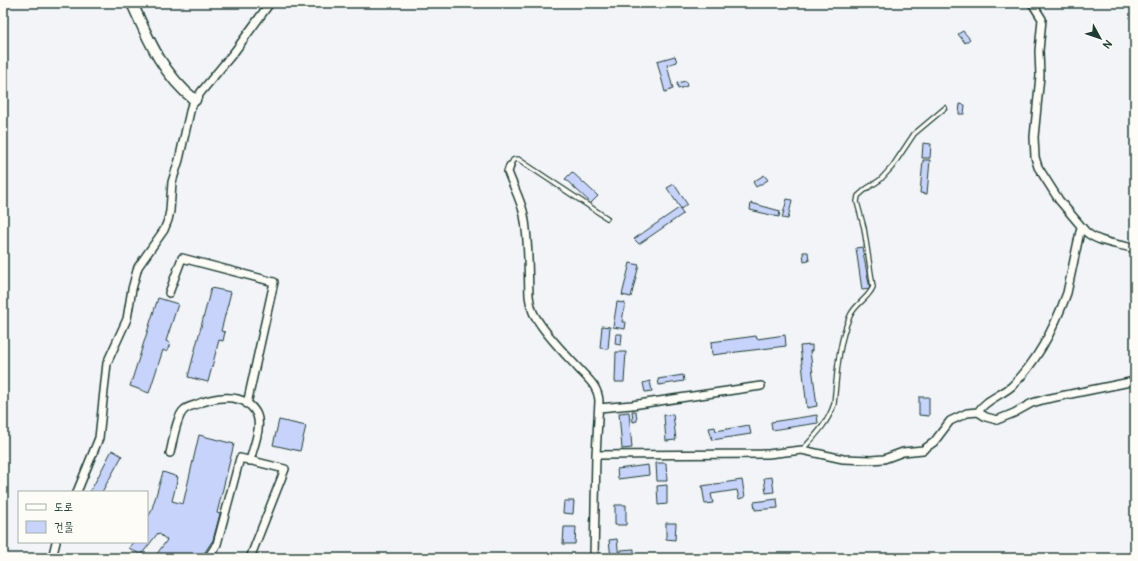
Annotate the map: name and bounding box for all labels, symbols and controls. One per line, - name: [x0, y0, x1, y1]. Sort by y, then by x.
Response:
- north arrow: [1080, 18, 1120, 58]
- text: N: [1100, 37, 1115, 52]
- legend: [18, 491, 148, 543]
- text: 도로: [54, 500, 73, 515]
- text: 건물: [54, 520, 74, 535]

